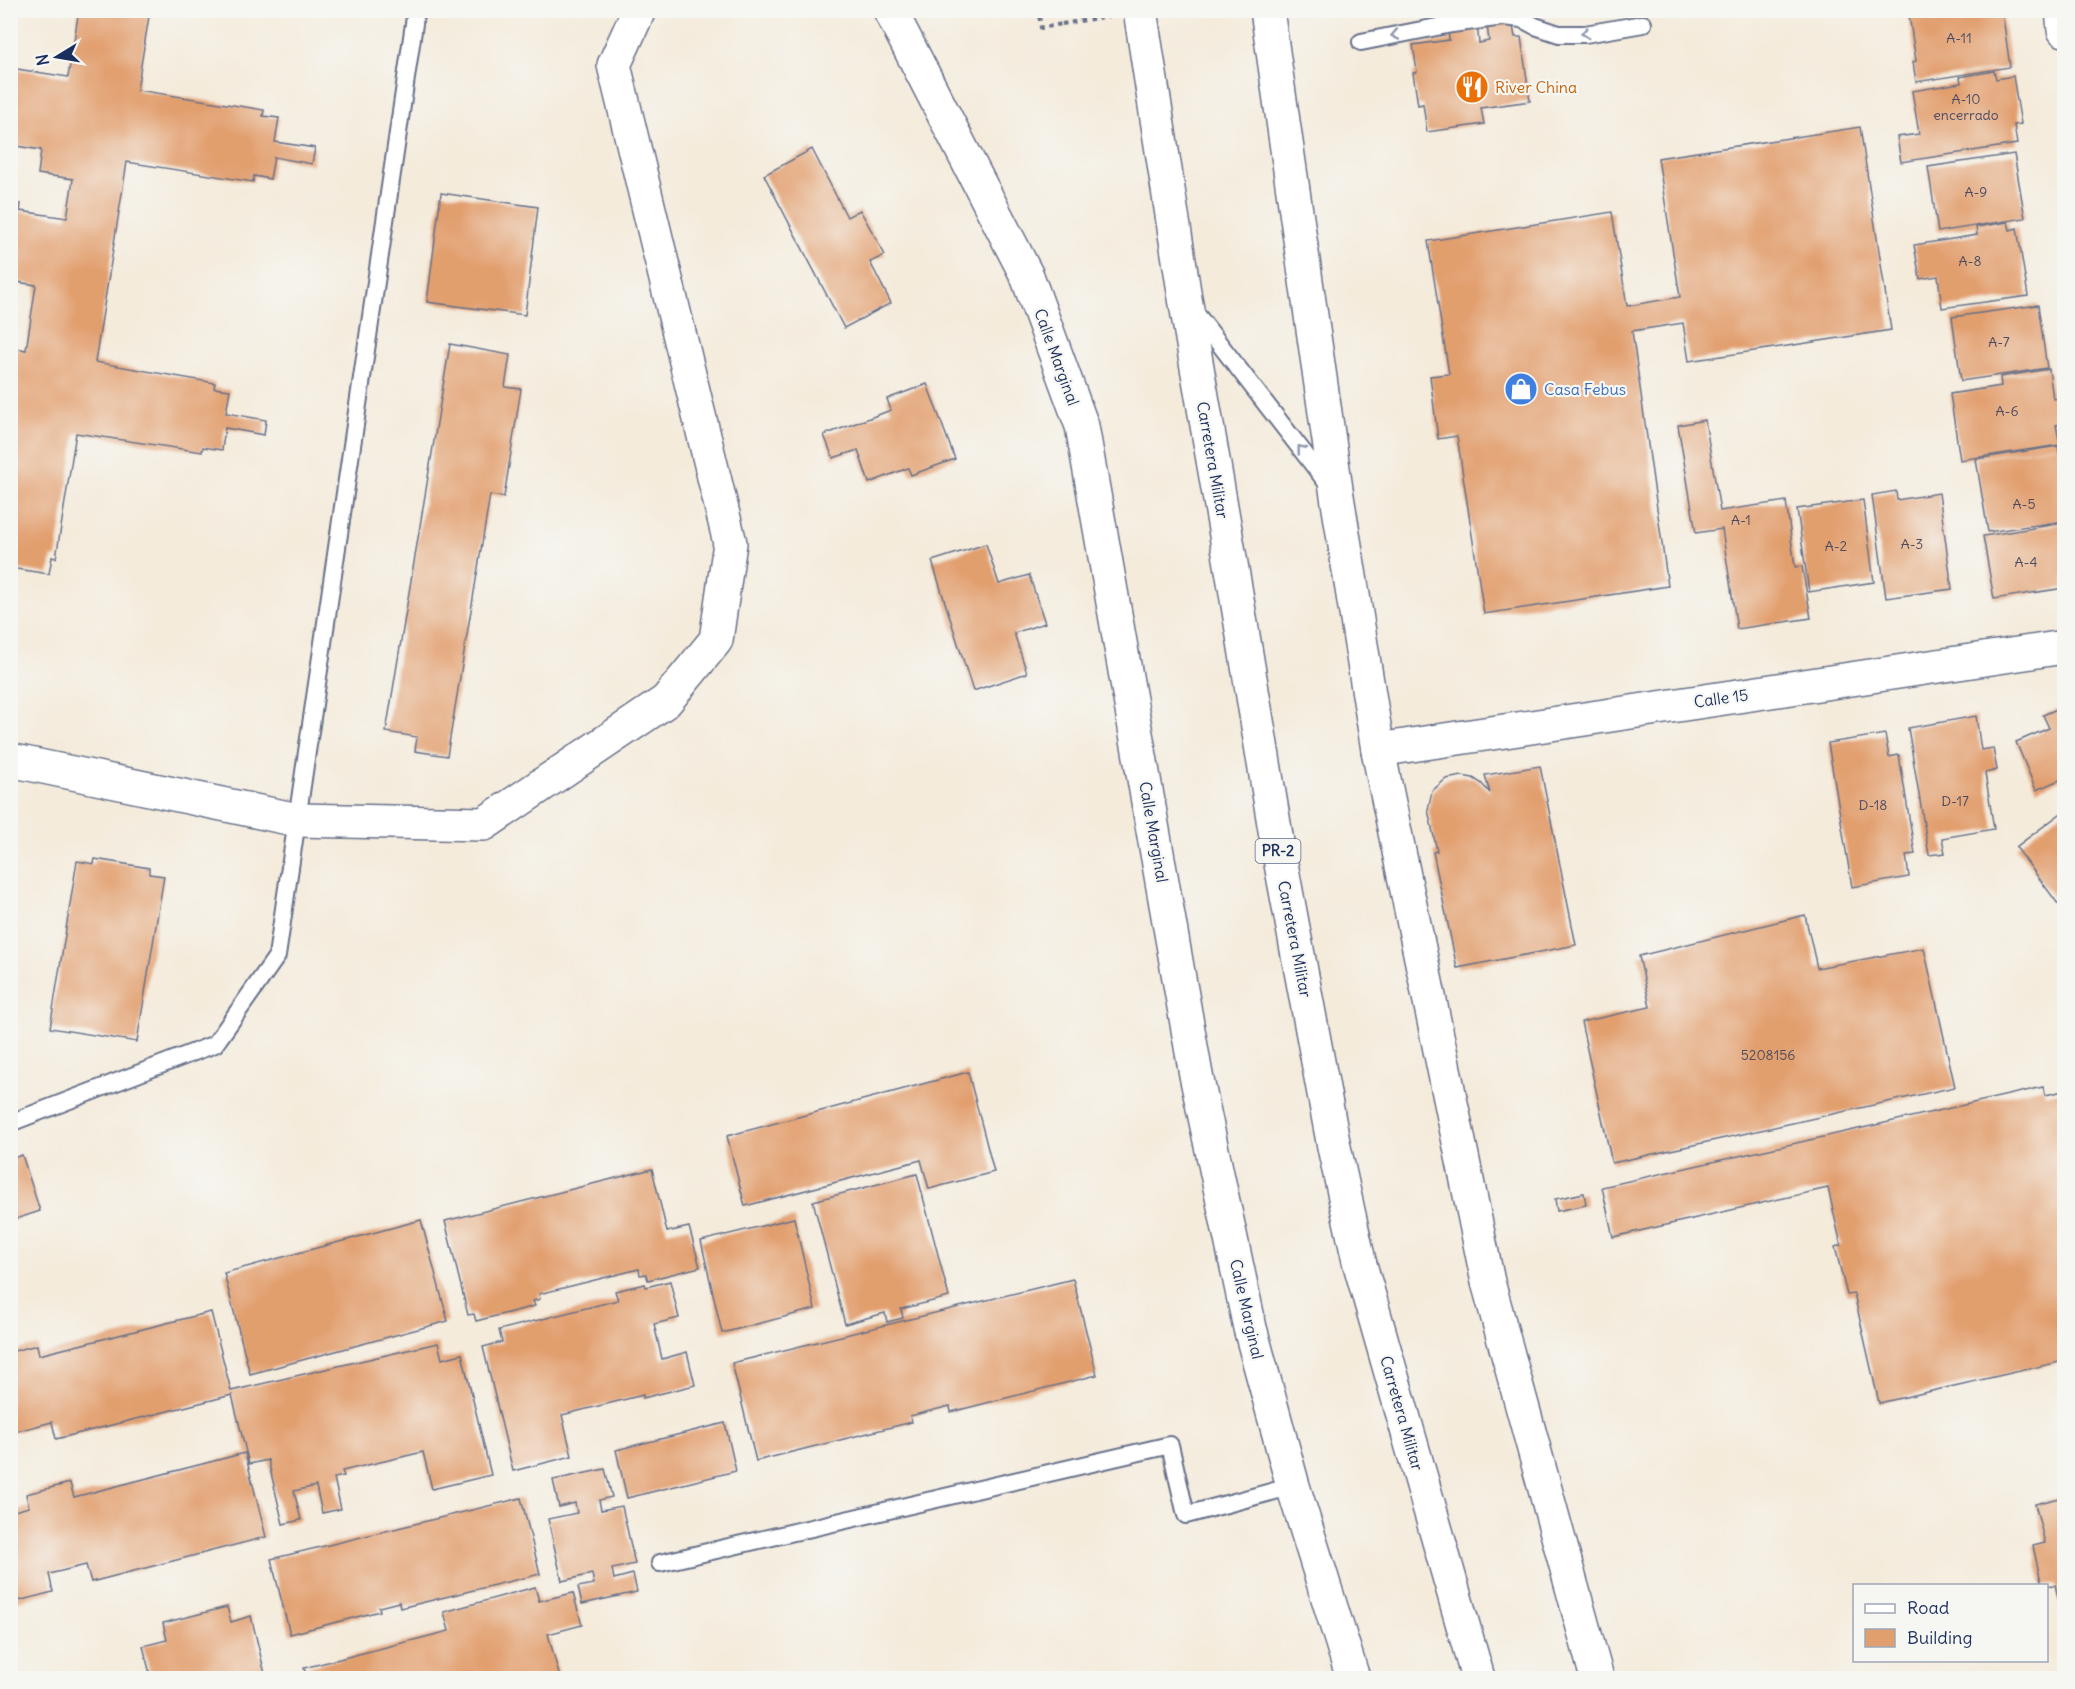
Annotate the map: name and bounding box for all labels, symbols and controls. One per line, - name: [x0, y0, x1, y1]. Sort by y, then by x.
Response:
- one-way arrow: [1581, 26, 1590, 39]
- north arrow: [27, 27, 87, 87]
- one-way arrow: [1390, 28, 1400, 41]
- house number: A-11: [1946, 29, 1972, 47]
- text: N: [31, 53, 53, 67]
- restaurant icon: River China: [1454, 69, 1490, 105]
- place label: River China: [1495, 77, 1577, 97]
- house number: A-10 encerrado: [1933, 90, 1999, 124]
- house number: A-9: [1965, 183, 1987, 201]
- house number: A-8: [1958, 252, 1982, 270]
- street label: Calle Marginal: [1030, 306, 1084, 408]
- house number: A-7: [1988, 333, 2010, 351]
- shop icon: Casa Febus: [1503, 371, 1539, 407]
- place label: Casa Febus: [1544, 379, 1626, 399]
- street label: Carretera Militar: [1193, 400, 1233, 521]
- house number: A-6: [1995, 402, 2019, 420]
- one-way arrow: [1297, 445, 1308, 456]
- house number: A-5: [2012, 495, 2036, 513]
- house number: A-1: [1731, 511, 1751, 529]
- house number: A-3: [1901, 535, 1923, 553]
- house number: A-2: [1825, 537, 1847, 555]
- house number: A-4: [2014, 553, 2038, 571]
- street label: Calle 15: [1693, 684, 1749, 712]
- street label: Calle Marginal: [1135, 780, 1173, 884]
- house number: D-17: [1941, 792, 1969, 810]
- house number: D-18: [1859, 796, 1887, 814]
- road number: PR-2: [1256, 839, 1300, 863]
- street label: Carretera Militar: [1274, 879, 1316, 1000]
- house number: 5208156: [1741, 1046, 1795, 1064]
- street label: Calle Marginal: [1226, 1257, 1268, 1361]
- street label: Carretera Militar: [1376, 1353, 1428, 1473]
- legend: [1853, 1584, 2048, 1662]
- text: Road: [1907, 1596, 1950, 1619]
- text: Building: [1907, 1626, 1972, 1649]

